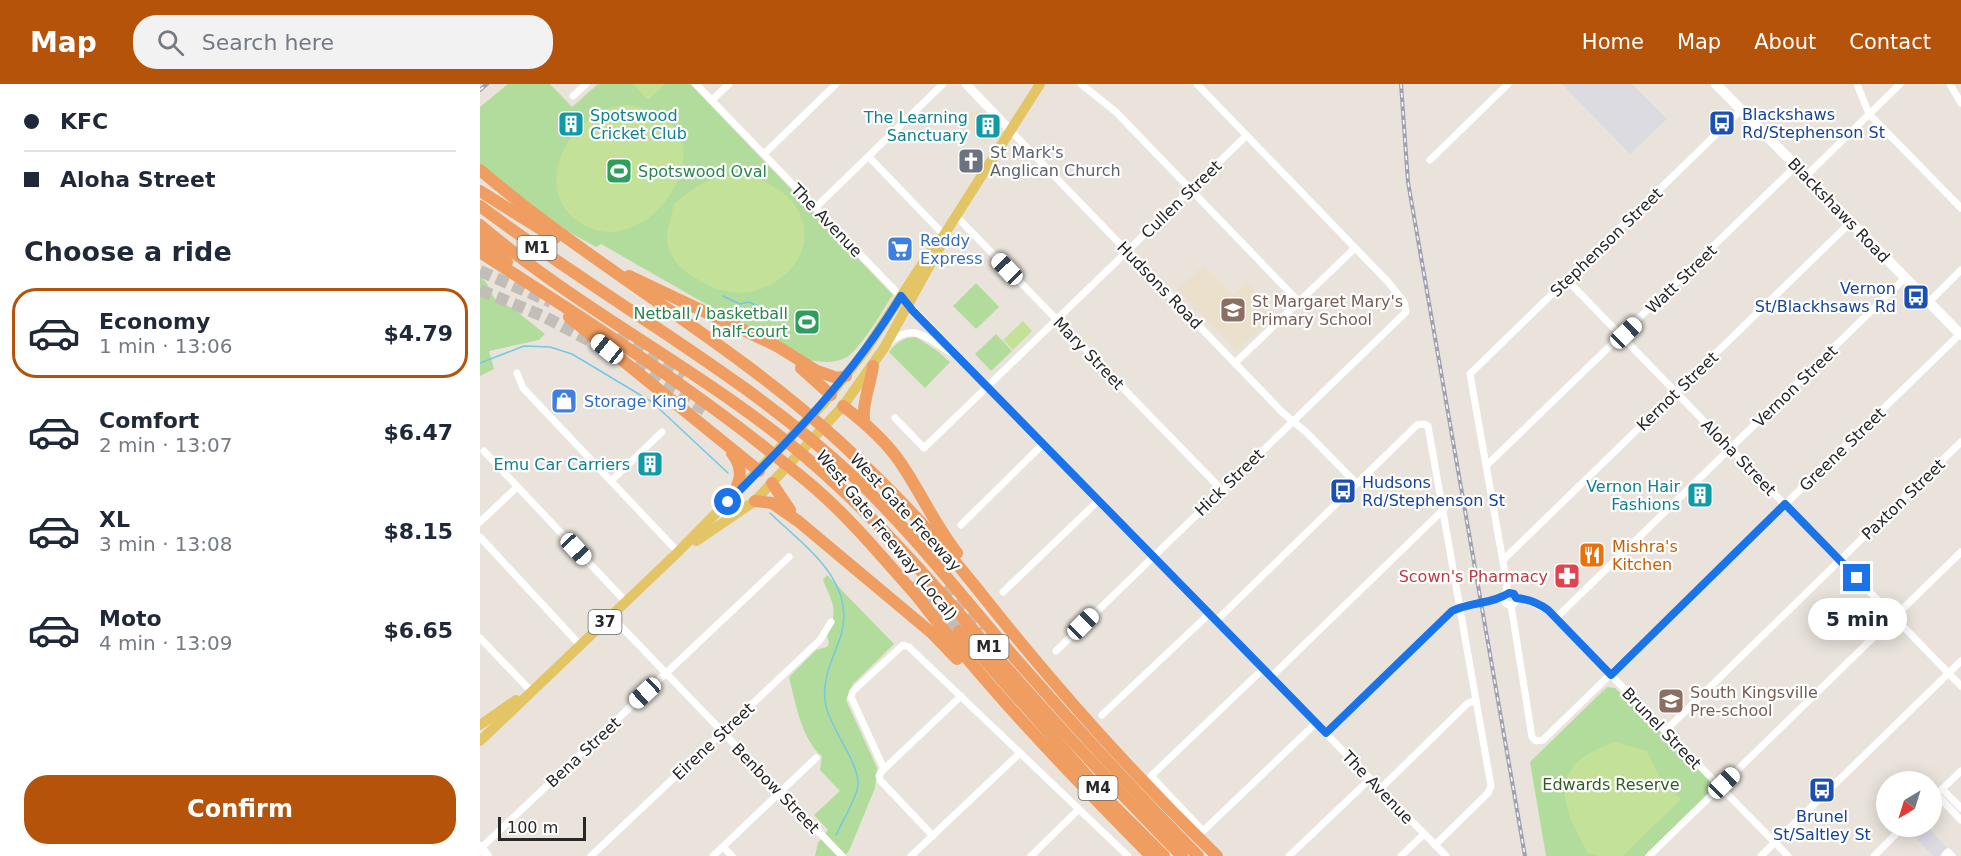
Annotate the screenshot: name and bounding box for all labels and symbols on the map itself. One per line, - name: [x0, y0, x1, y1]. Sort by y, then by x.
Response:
- place label: Blackshaws Rd/Stephenson St: [1742, 105, 1885, 142]
- place label: Spotswood Cricket Club: [590, 106, 687, 143]
- place label: The Learning Sanctuary: [863, 108, 968, 145]
- bus stop icon: Blackshaws Rd/Stephenson St: [1707, 108, 1737, 138]
- building icon: Spotswood Cricket Club: [556, 109, 586, 139]
- building icon: The Learning Sanctuary: [973, 111, 1003, 141]
- place label: St Mark's Anglican Church: [990, 143, 1121, 180]
- church icon: St Mark's Anglican Church: [956, 146, 986, 176]
- street label: Blackshaws Road: [1784, 154, 1893, 267]
- sports icon: Spotswood Oval: [604, 156, 634, 186]
- street label: Cullen Street: [1137, 156, 1225, 242]
- place label: Spotswood Oval: [638, 162, 767, 181]
- street label: The Avenue: [786, 179, 866, 261]
- street label: Stephenson Street: [1546, 184, 1666, 301]
- place label: Reddy Express: [920, 231, 982, 268]
- supermarket icon: Reddy Express: [885, 234, 915, 264]
- road number: M1: [518, 236, 556, 260]
- street label: Hudsons Road: [1113, 238, 1206, 333]
- street label: Watt Street: [1642, 241, 1721, 318]
- car: [988, 250, 1026, 288]
- place label: Vernon St/Blackhsaws Rd: [1755, 279, 1896, 316]
- bus stop icon: Vernon St/Blackhsaws Rd: [1901, 282, 1931, 312]
- place label: St Margaret Mary's Primary School: [1252, 292, 1403, 329]
- school or university icon: St Margaret Mary's Primary School: [1218, 295, 1248, 325]
- place label: Netball / basketball half-court: [634, 304, 788, 341]
- sports icon: Netball / basketball half-court: [792, 307, 822, 337]
- street label: Mary Street: [1049, 313, 1128, 394]
- car: [1607, 314, 1645, 352]
- car: [587, 331, 627, 367]
- street label: Vernon Street: [1749, 341, 1841, 431]
- street label: Kernot Street: [1633, 348, 1722, 435]
- shop icon: Storage King: [549, 386, 579, 416]
- place label: Storage King: [584, 392, 687, 411]
- street label: Greene Street: [1795, 404, 1889, 495]
- street label: Aloha Street: [1697, 415, 1780, 499]
- street label: Hick Street: [1191, 445, 1268, 520]
- street label: West Gate Freeway (Local): [812, 446, 961, 624]
- building icon: Emu Car Carriers: [635, 449, 665, 479]
- street label: West Gate Freeway: [846, 449, 965, 575]
- place label: Emu Car Carriers: [493, 455, 630, 474]
- street label: Paxton Street: [1858, 455, 1949, 544]
- place label: Hudsons Rd/Stephenson St: [1362, 473, 1505, 510]
- bus stop icon: Hudsons Rd/Stephenson St: [1328, 476, 1358, 506]
- place label: Vernon Hair Fashions: [1586, 477, 1680, 514]
- building icon: Vernon Hair Fashions: [1685, 480, 1715, 510]
- route start: [714, 488, 741, 515]
- car: [557, 530, 595, 568]
- place label: Mishra's Kitchen: [1612, 537, 1678, 574]
- restaurant icon: Mishra's Kitchen: [1577, 540, 1607, 570]
- pharmacy icon: Scown's Pharmacy: [1552, 561, 1582, 591]
- route end: [1843, 564, 1870, 591]
- place label: Scown's Pharmacy: [1399, 567, 1548, 586]
- callout: 5 min: [1808, 599, 1906, 641]
- car: [1064, 605, 1102, 643]
- road number: 37: [588, 610, 622, 634]
- road number: M1: [970, 635, 1008, 659]
- car: [626, 674, 664, 712]
- place label: South Kingsville Pre-school: [1690, 683, 1818, 720]
- street label: Brunel Street: [1618, 684, 1705, 773]
- school or university icon: South Kingsville Pre-school: [1656, 686, 1686, 716]
- street label: Eirene Street: [669, 699, 758, 784]
- street label: Bena Street: [542, 713, 624, 792]
- street label: Benbow Street: [728, 739, 823, 837]
- street label: The Avenue: [1337, 746, 1417, 828]
- car: [1705, 764, 1743, 802]
- north arrow: [1876, 771, 1942, 837]
- park label: Edwards Reserve: [1542, 775, 1680, 794]
- bus stop icon: Brunel St/Saltley St: [1807, 775, 1837, 805]
- road number: M4: [1078, 776, 1118, 800]
- place label: Brunel St/Saltley St: [1773, 807, 1871, 844]
- scale bar: [498, 814, 586, 842]

